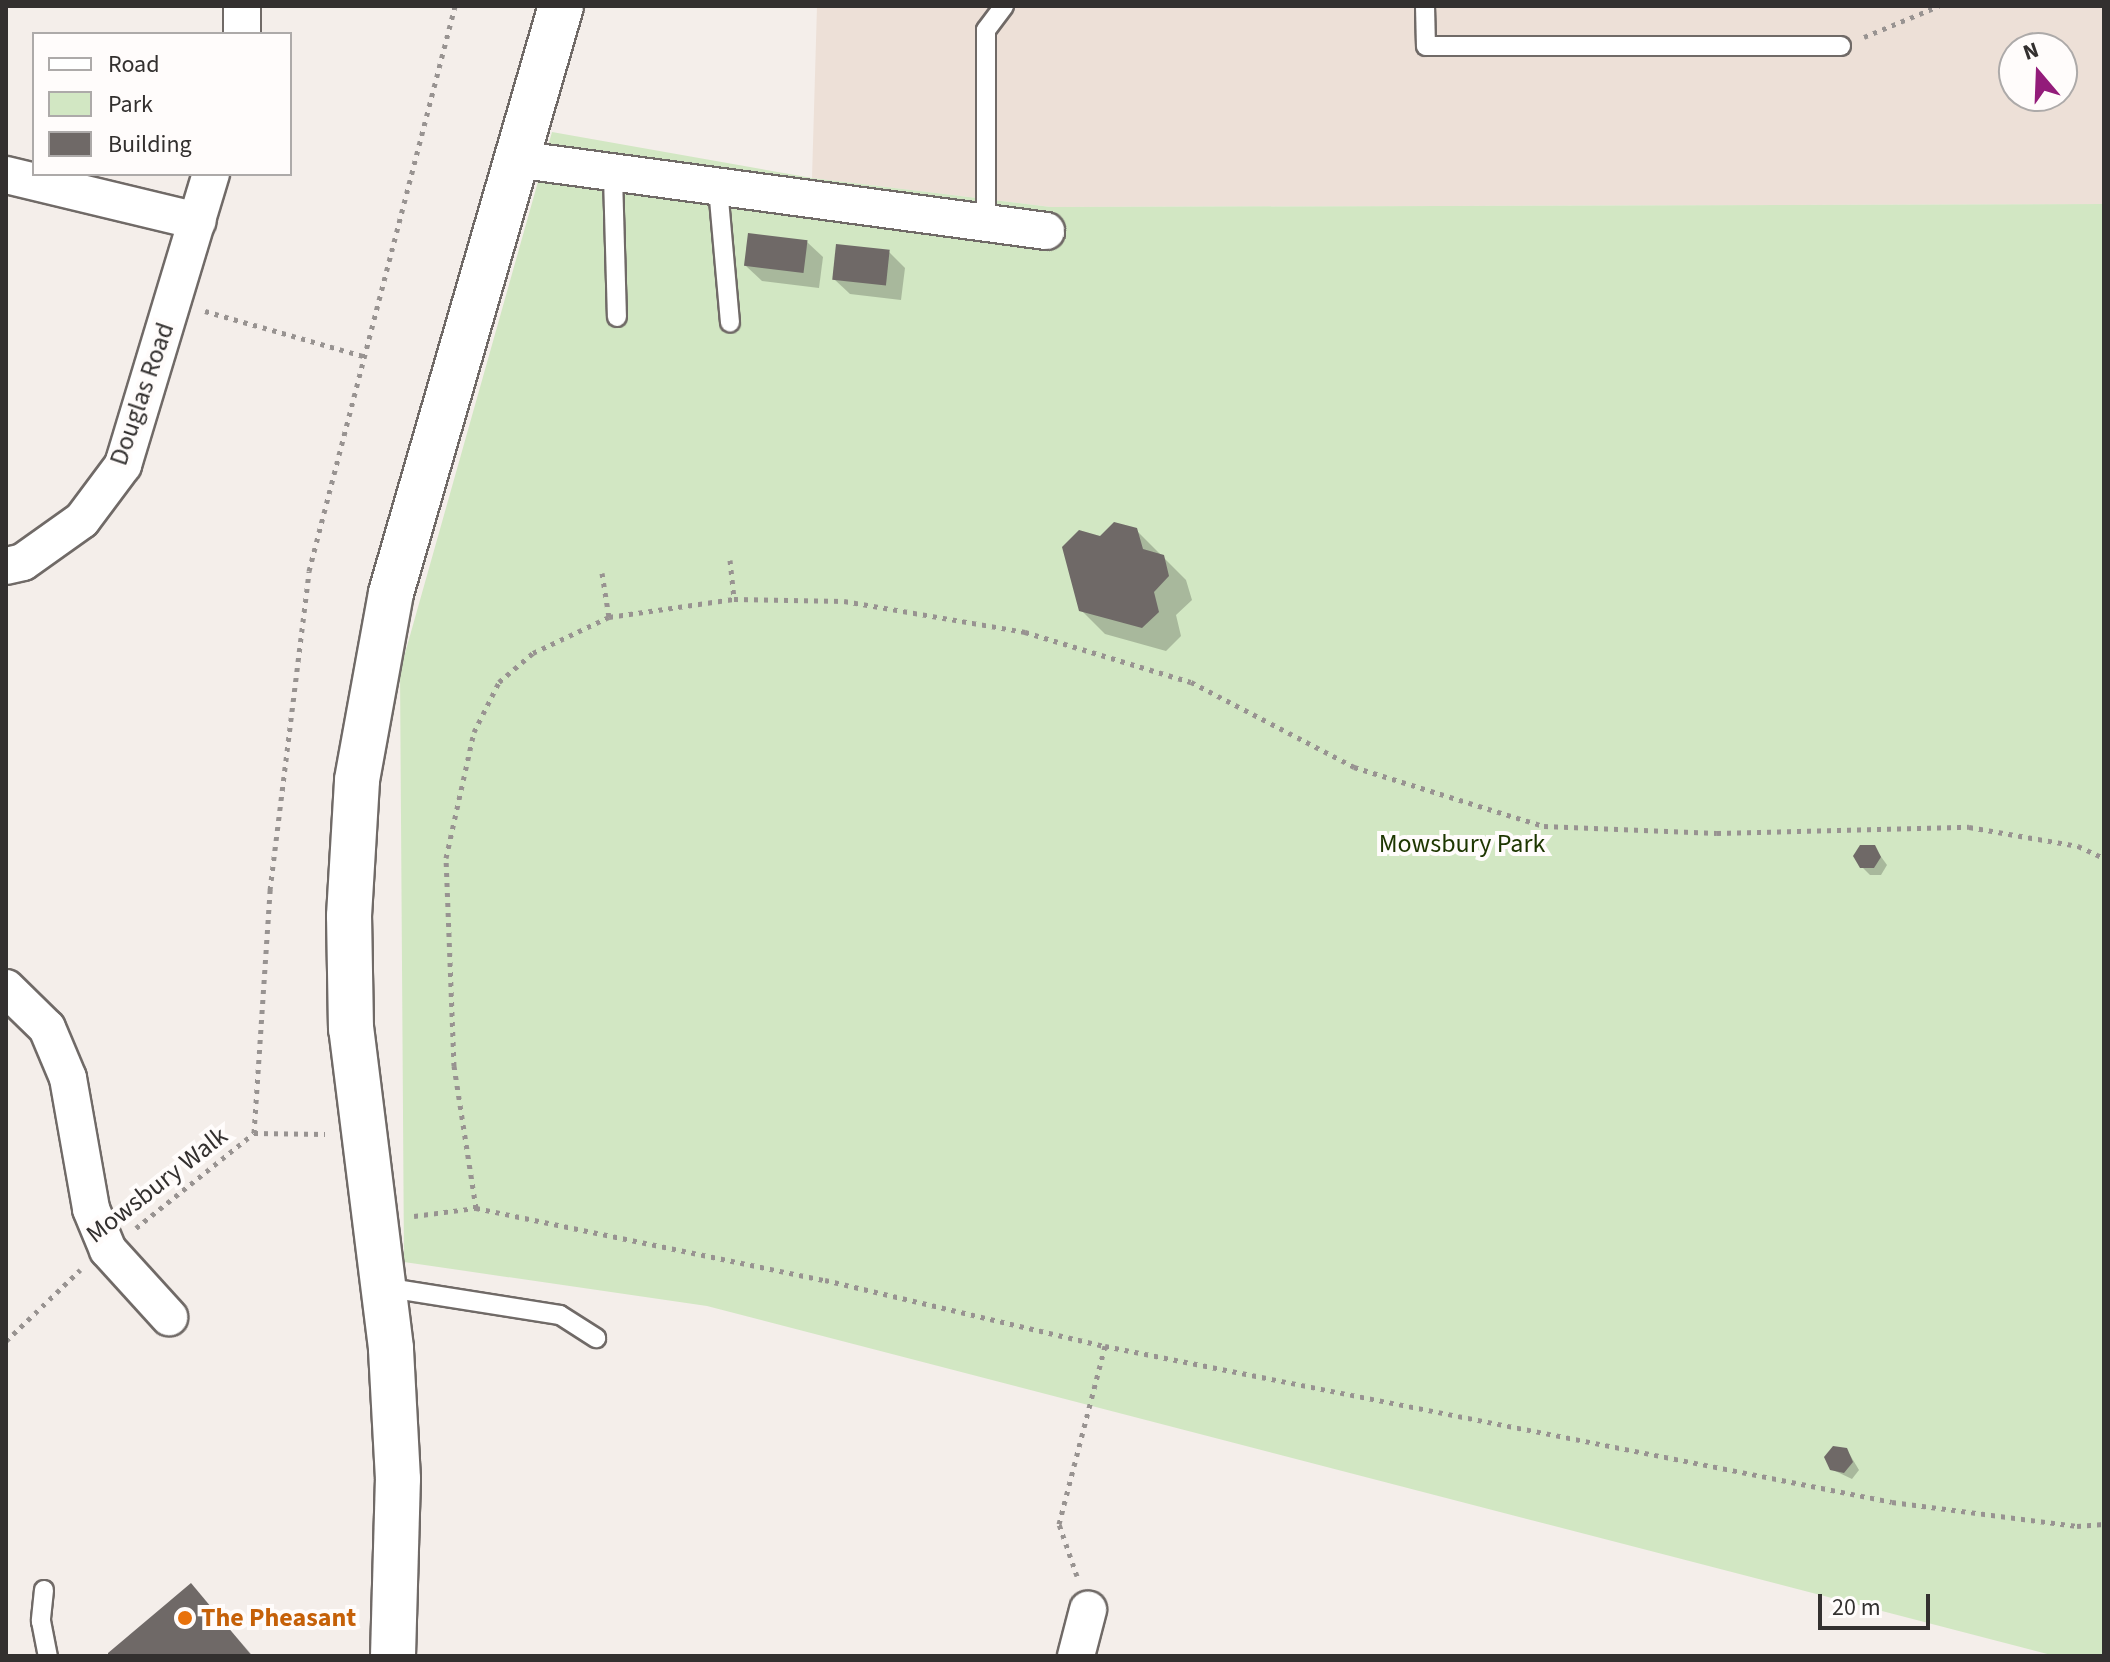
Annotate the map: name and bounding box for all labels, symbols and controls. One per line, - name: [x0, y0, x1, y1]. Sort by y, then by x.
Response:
- legend: [32, 32, 292, 176]
- north arrow: [1998, 32, 2078, 112]
- text: N: [2019, 34, 2043, 69]
- text: Road: [108, 47, 160, 82]
- text: Park: [108, 87, 153, 122]
- text: Building: [108, 127, 192, 162]
- street label: Douglas Road: [103, 318, 181, 470]
- park label: Mowsbury Park: [1379, 828, 1545, 860]
- street label: Mowsbury Walk: [80, 1120, 234, 1250]
- scale bar: [1822, 1578, 1934, 1628]
- text: 20 m: [1832, 1590, 1881, 1625]
- place label: The Pheasant: [201, 1602, 356, 1634]
- marker: The Pheasant: [176, 1609, 194, 1627]

